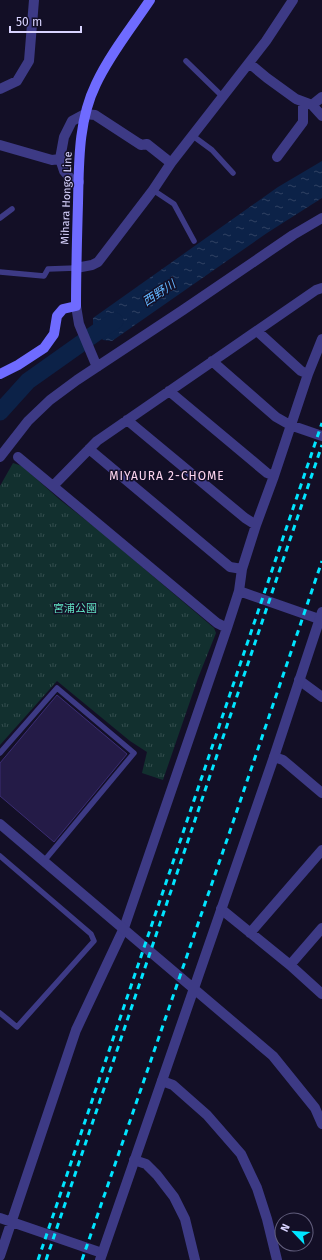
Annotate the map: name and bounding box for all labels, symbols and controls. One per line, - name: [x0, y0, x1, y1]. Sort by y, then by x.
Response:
- scale bar: [10, 8, 81, 34]
- text: 50 m: [16, 15, 42, 29]
- street label: Mihara Hongo Line: [58, 151, 75, 245]
- water label: 西野川: [140, 276, 180, 309]
- district label: MIYAURA 2-CHOME: [109, 469, 225, 483]
- park label: 宮浦公園: [53, 602, 97, 615]
- north arrow: [274, 1212, 314, 1252]
- text: N: [278, 1222, 293, 1234]

